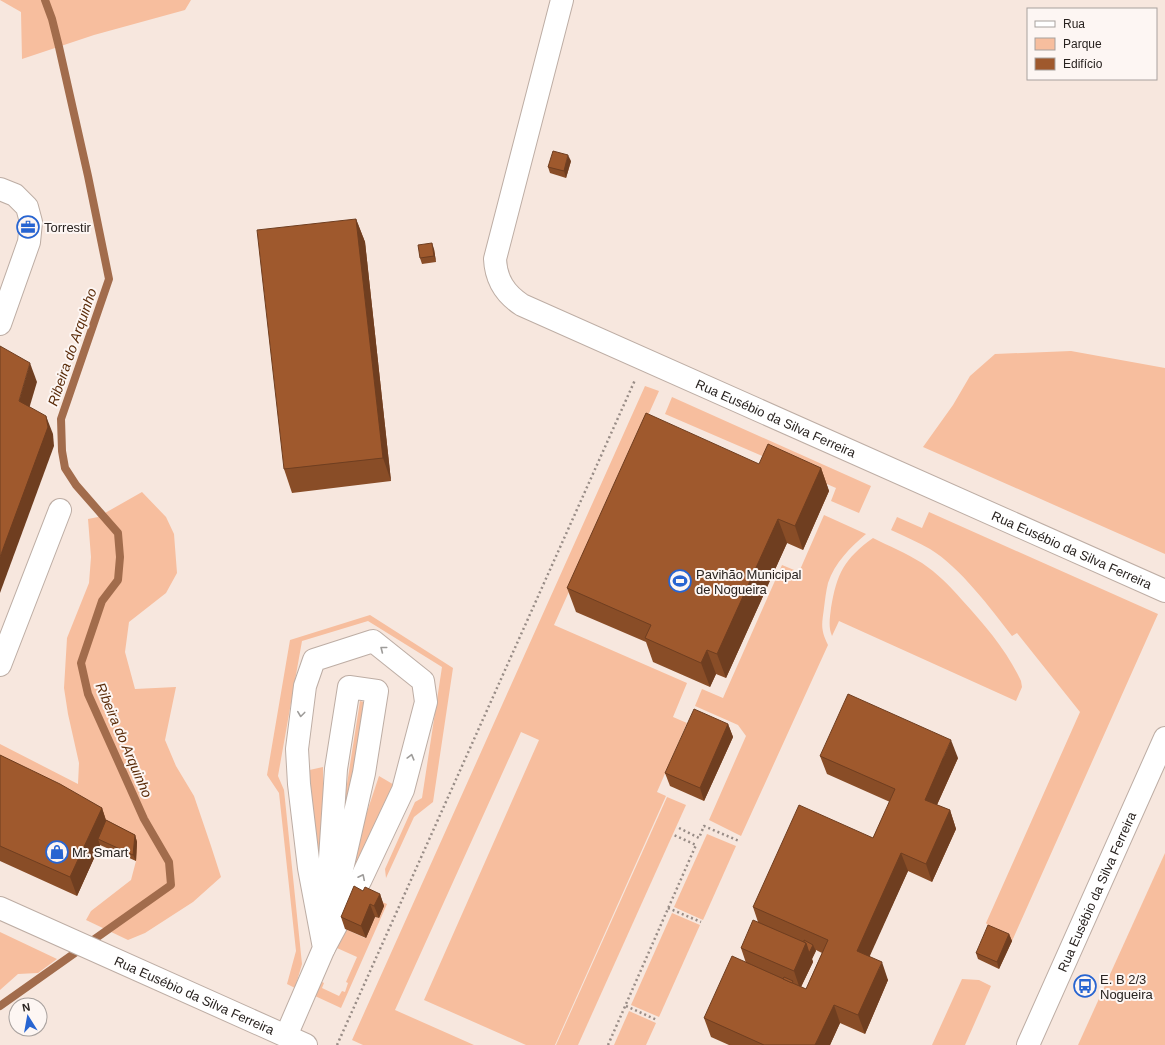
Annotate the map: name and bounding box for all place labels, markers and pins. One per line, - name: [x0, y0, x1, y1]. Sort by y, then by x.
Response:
- office icon: Torrestir: [15, 214, 41, 240]
- place label: Torrestir: [44, 220, 92, 235]
- place label: Pavihão Municipal de Nogueira: [696, 567, 802, 597]
- sports icon: Pavihão Municipal de Nogueira: [667, 568, 693, 594]
- shop icon: Mr. Smart: [44, 839, 70, 865]
- place label: Mr. Smart: [72, 845, 129, 860]
- place label: E. B 2/3 Nogueira: [1100, 972, 1154, 1002]
- bus stop icon: E. B 2/3 Nogueira: [1072, 973, 1098, 999]

